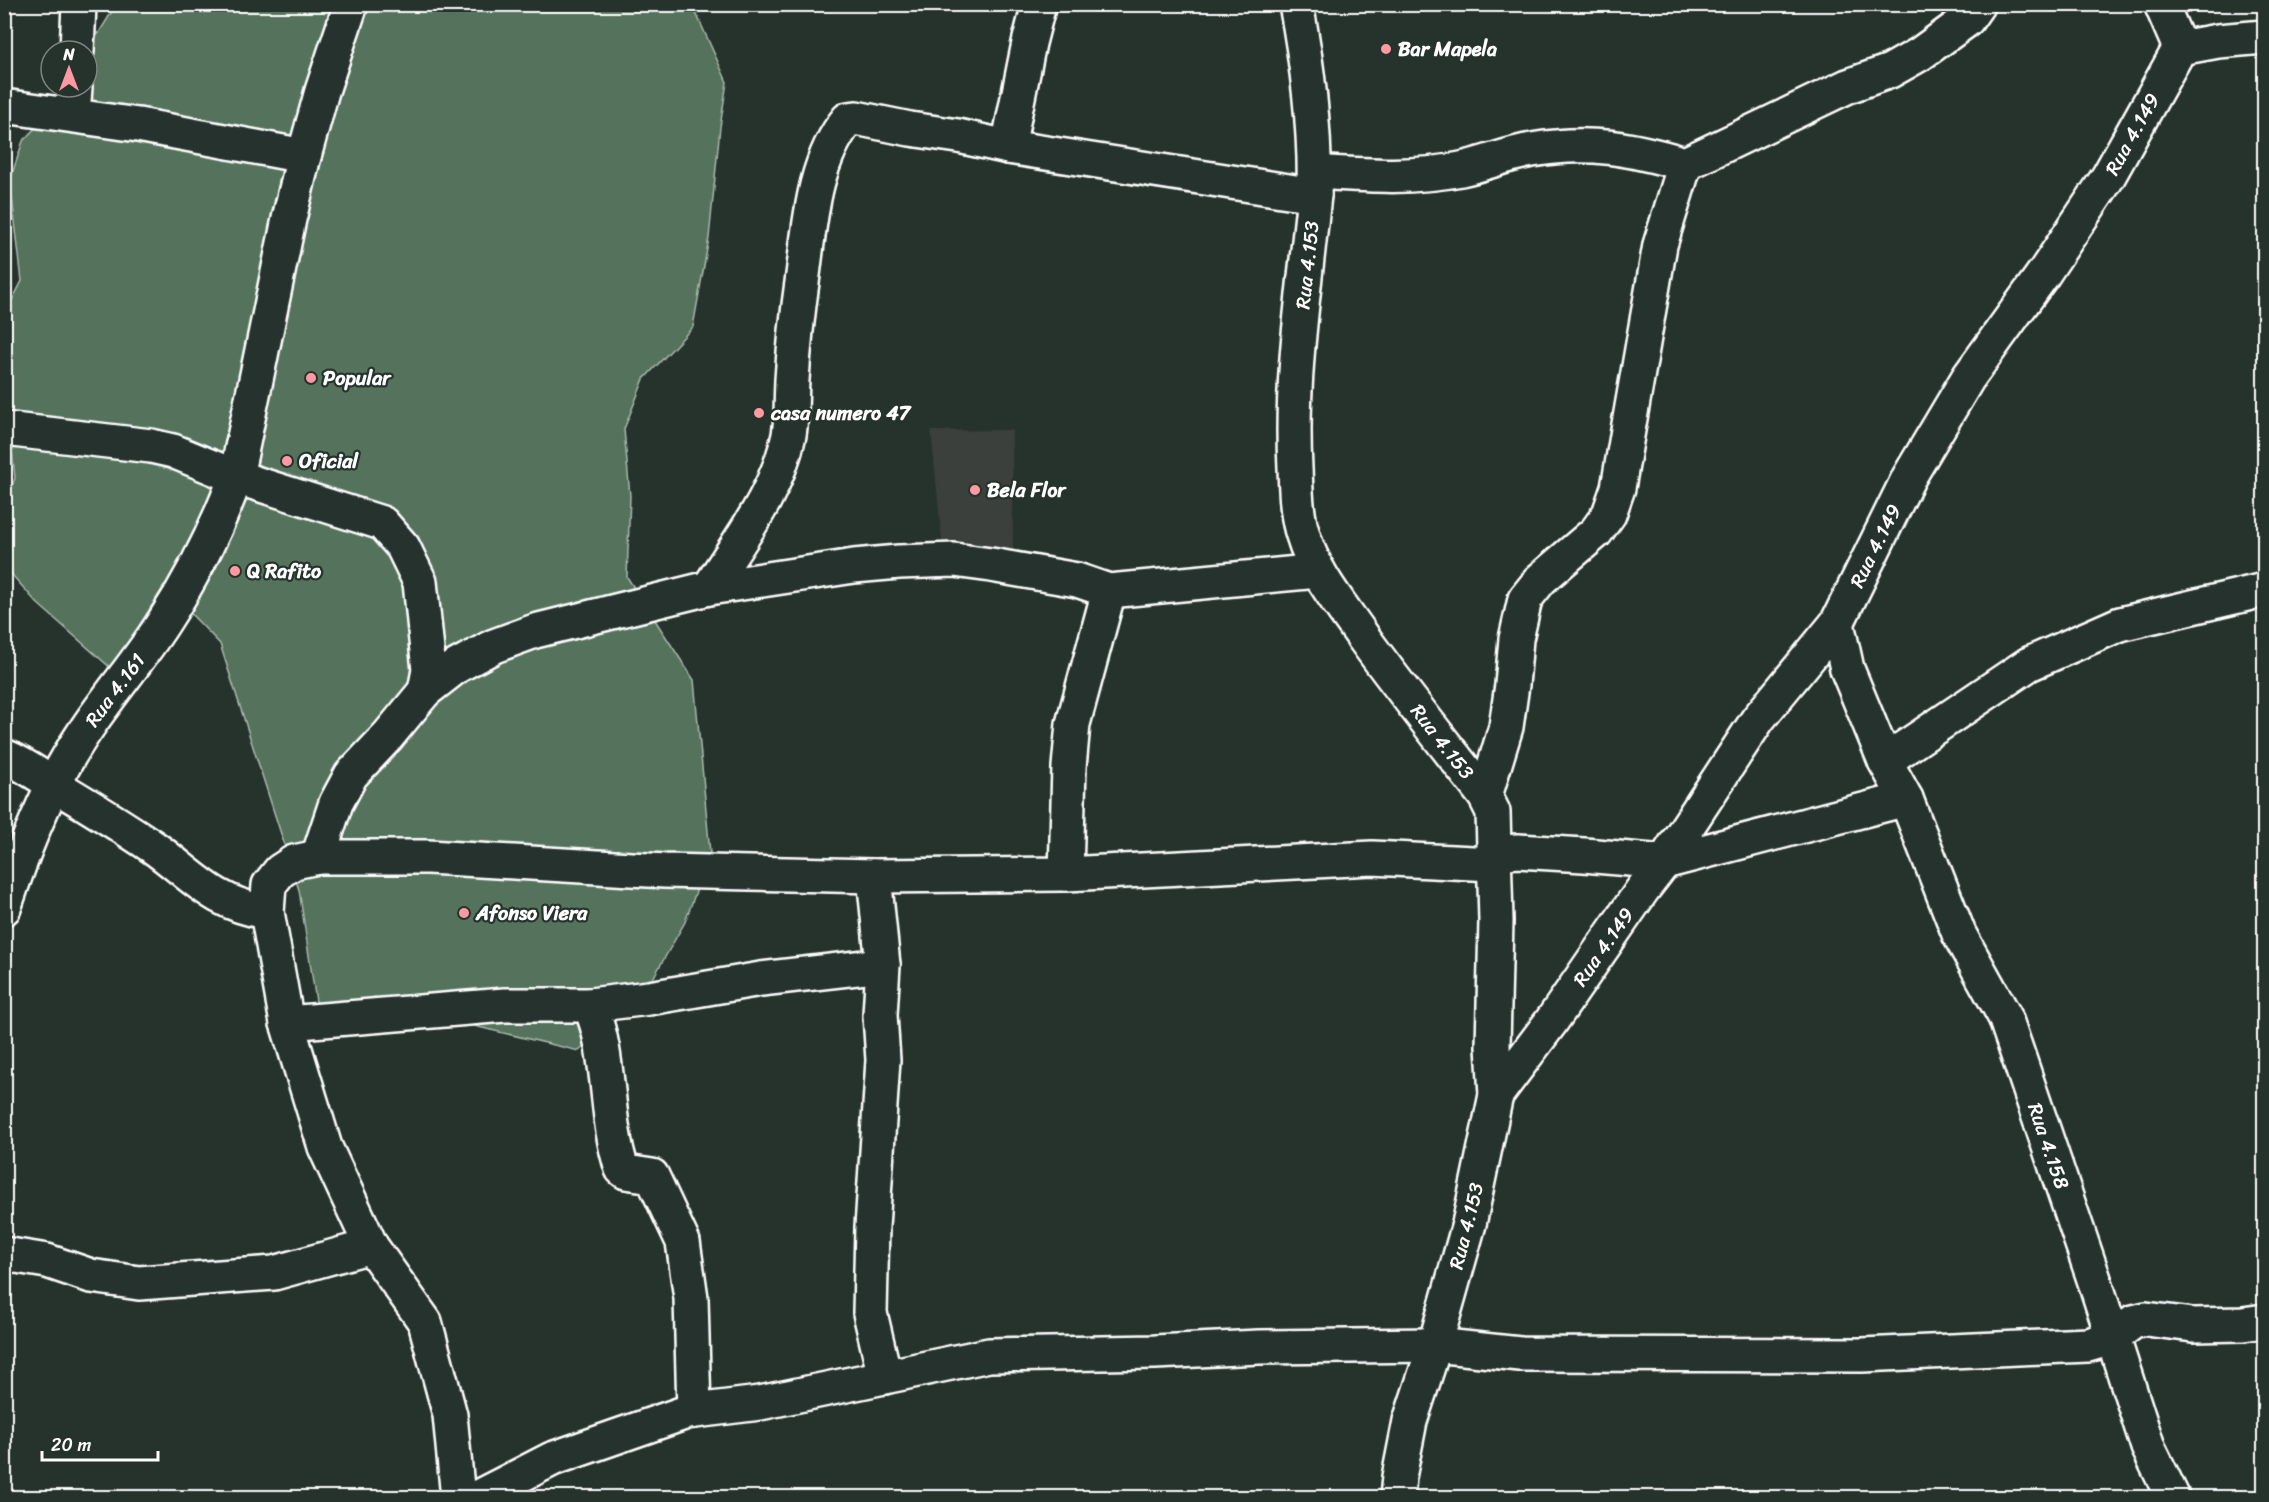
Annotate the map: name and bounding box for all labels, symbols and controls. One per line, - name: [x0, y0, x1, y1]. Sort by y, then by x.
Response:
- place label: Bar Mapela: [1398, 32, 1497, 67]
- north arrow: [39, 39, 99, 99]
- text: N: [62, 40, 75, 69]
- marker: Bar Mapela: [1379, 42, 1393, 56]
- street label: Rua 4.149: [2095, 86, 2170, 182]
- street label: Rua 4.153: [1285, 219, 1330, 311]
- place label: Popular: [323, 361, 392, 396]
- marker: Popular: [304, 371, 318, 385]
- place label: casa numero 47: [770, 396, 912, 431]
- marker: casa numero 47: [752, 406, 766, 420]
- place label: Oficial: [299, 444, 359, 479]
- marker: Oficial: [280, 454, 294, 468]
- place label: Bela Flor: [987, 473, 1067, 508]
- marker: Bela Flor: [968, 483, 982, 497]
- street label: Rua 4.149: [1840, 498, 1911, 594]
- place label: Q Rafito: [247, 554, 322, 589]
- marker: Q Rafito: [228, 564, 242, 578]
- street label: Rua 4.161: [76, 646, 155, 735]
- street label: Rua 4.153: [1401, 696, 1483, 787]
- place label: Afonso Viera: [475, 896, 588, 931]
- street label: Rua 4.149: [1564, 900, 1644, 994]
- marker: Afonso Viera: [457, 906, 471, 920]
- street label: Rua 4.158: [2017, 1098, 2079, 1194]
- street label: Rua 4.153: [1439, 1179, 1494, 1273]
- scale bar: [42, 1424, 158, 1462]
- text: 20 m: [51, 1429, 91, 1461]

